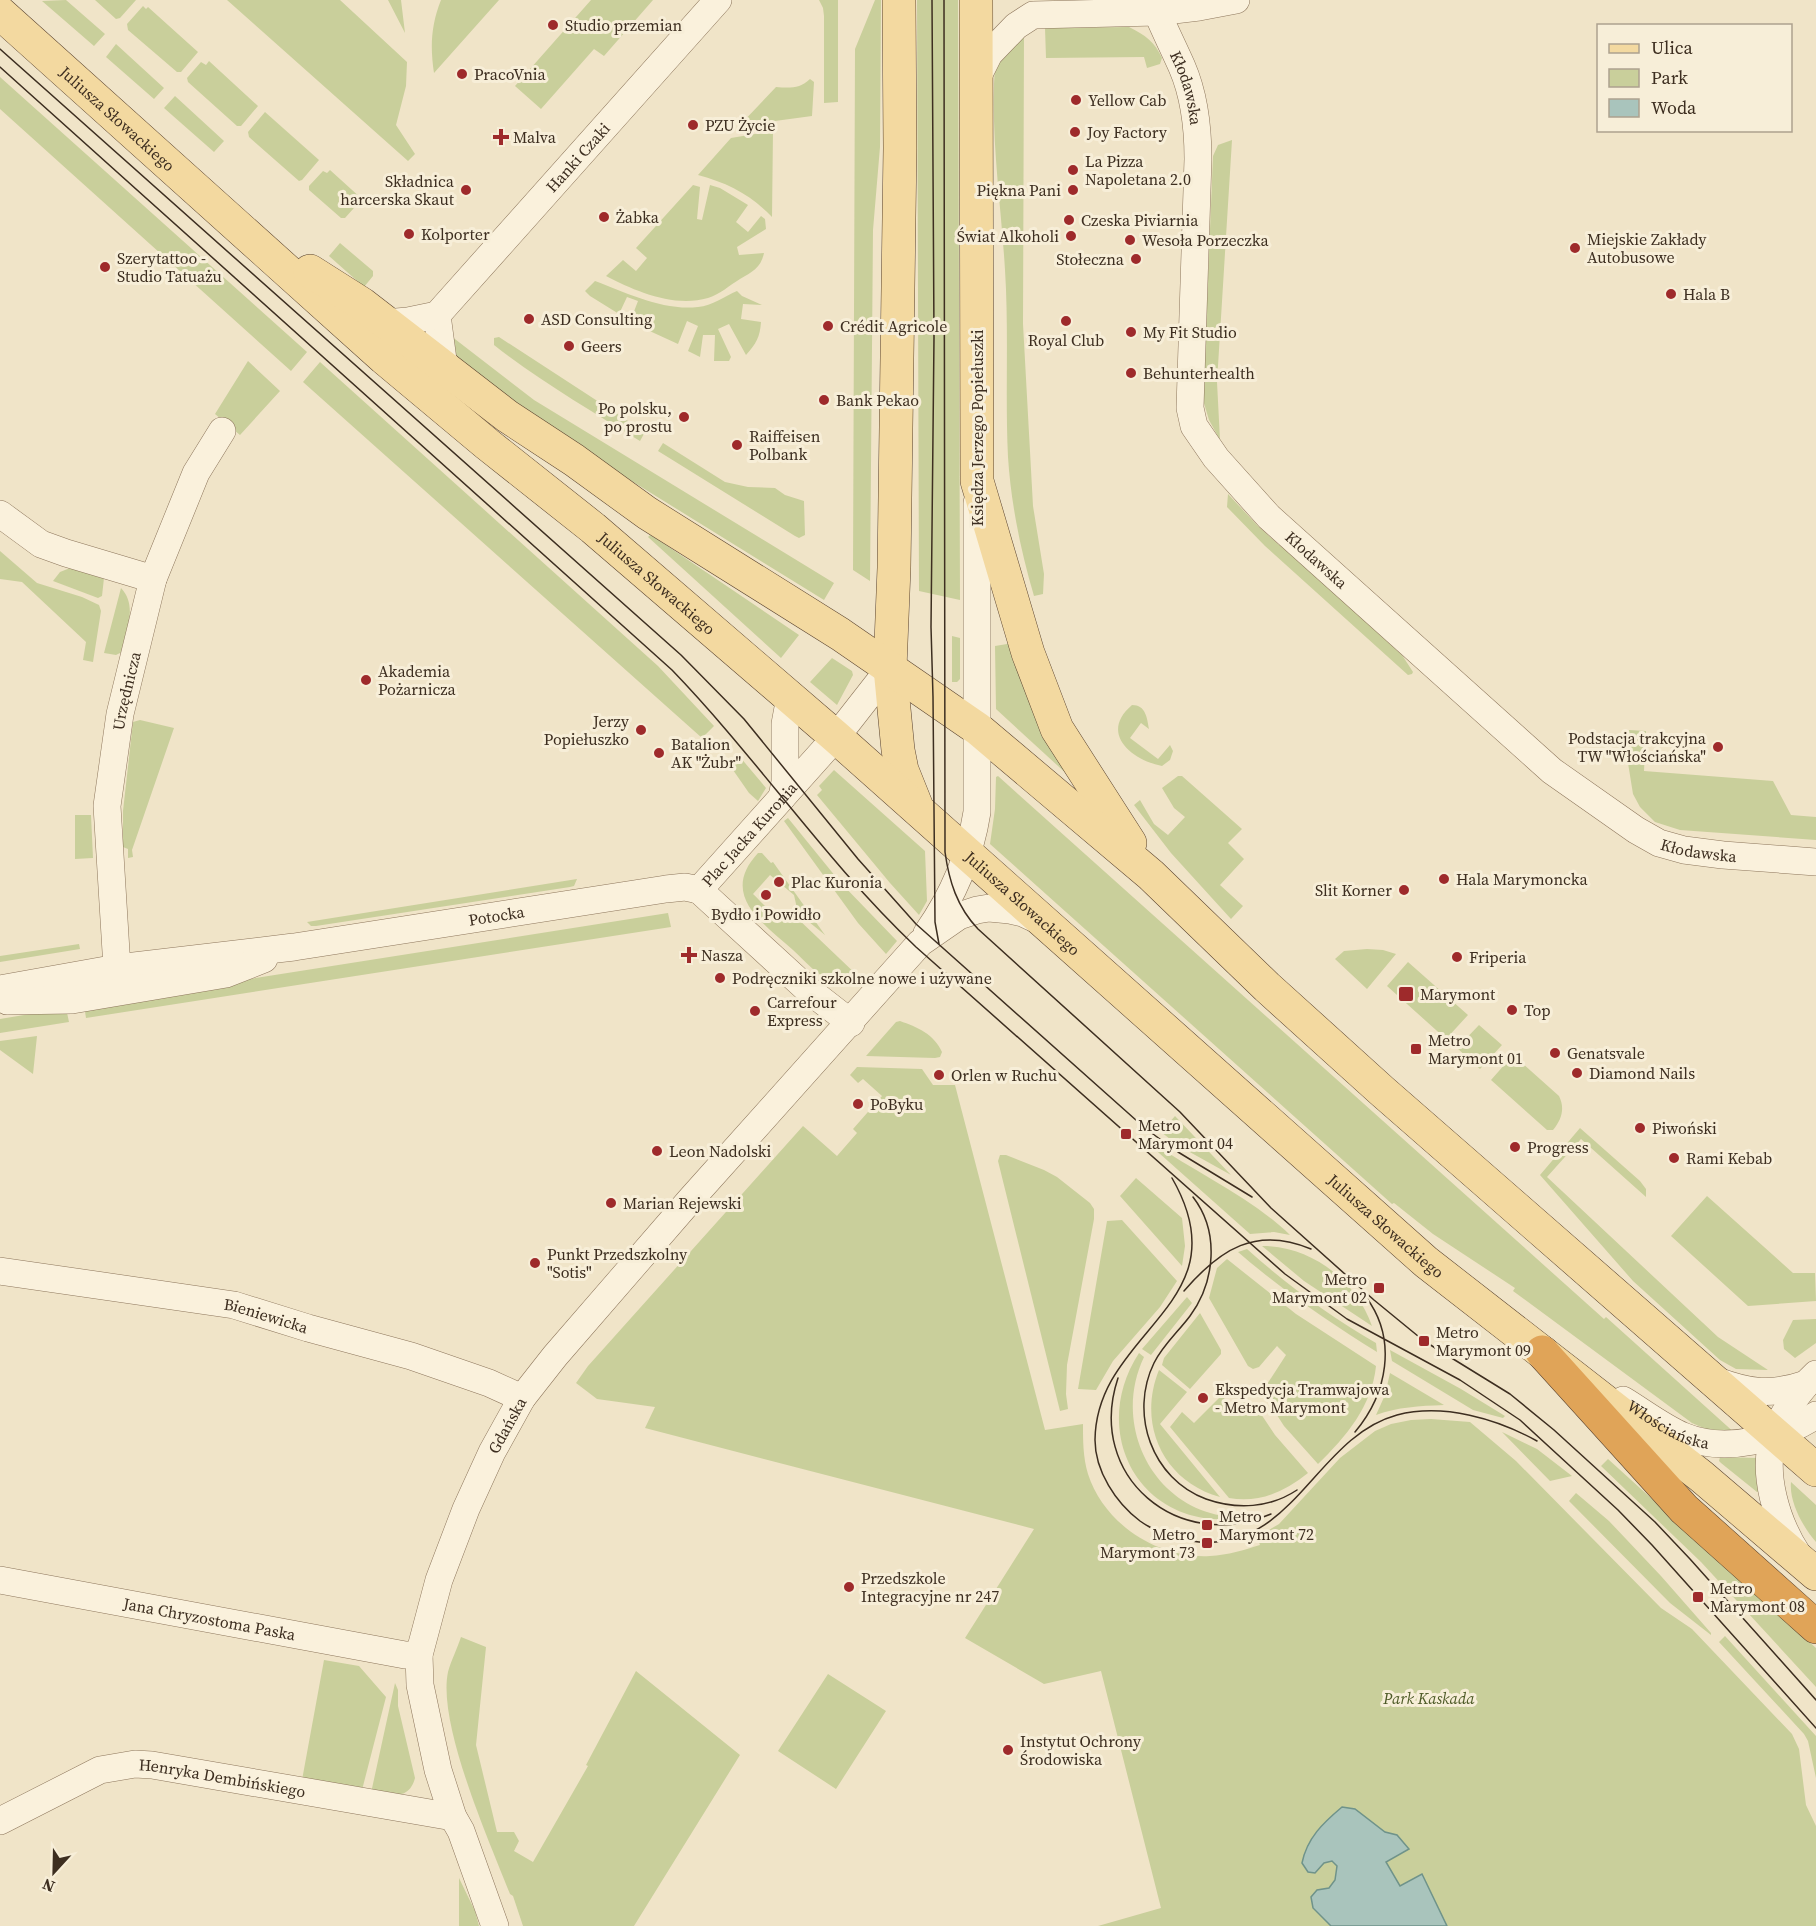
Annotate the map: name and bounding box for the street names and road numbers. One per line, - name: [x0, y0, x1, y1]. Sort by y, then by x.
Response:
- street label: Kłodawska: [1165, 47, 1208, 127]
- street label: Juliusza Słowackiego: [54, 60, 180, 176]
- street label: Hanki Czaki: [541, 118, 615, 197]
- street label: Księdza Jerzego Popiełuszki: [966, 329, 988, 527]
- street label: Juliusza Słowackiego: [593, 526, 720, 640]
- street label: Kłodawska: [1281, 526, 1353, 594]
- street label: Urzędnicza: [107, 649, 146, 732]
- street label: Plac Jacka Kuronia: [696, 776, 802, 891]
- street label: Kłodawska: [1658, 833, 1738, 867]
- street label: Juliusza Słowackiego: [959, 845, 1085, 961]
- street label: Potocka: [467, 900, 527, 931]
- street label: Juliusza Słowackiego: [1322, 1168, 1449, 1283]
- street label: Bieniewicka: [223, 1293, 312, 1339]
- street label: Gdańska: [482, 1392, 532, 1457]
- street label: Włościańska: [1623, 1394, 1712, 1454]
- street label: Jana Chryzostoma Paska: [121, 1592, 298, 1646]
- street label: Henryka Dembińskiego: [138, 1753, 307, 1802]

